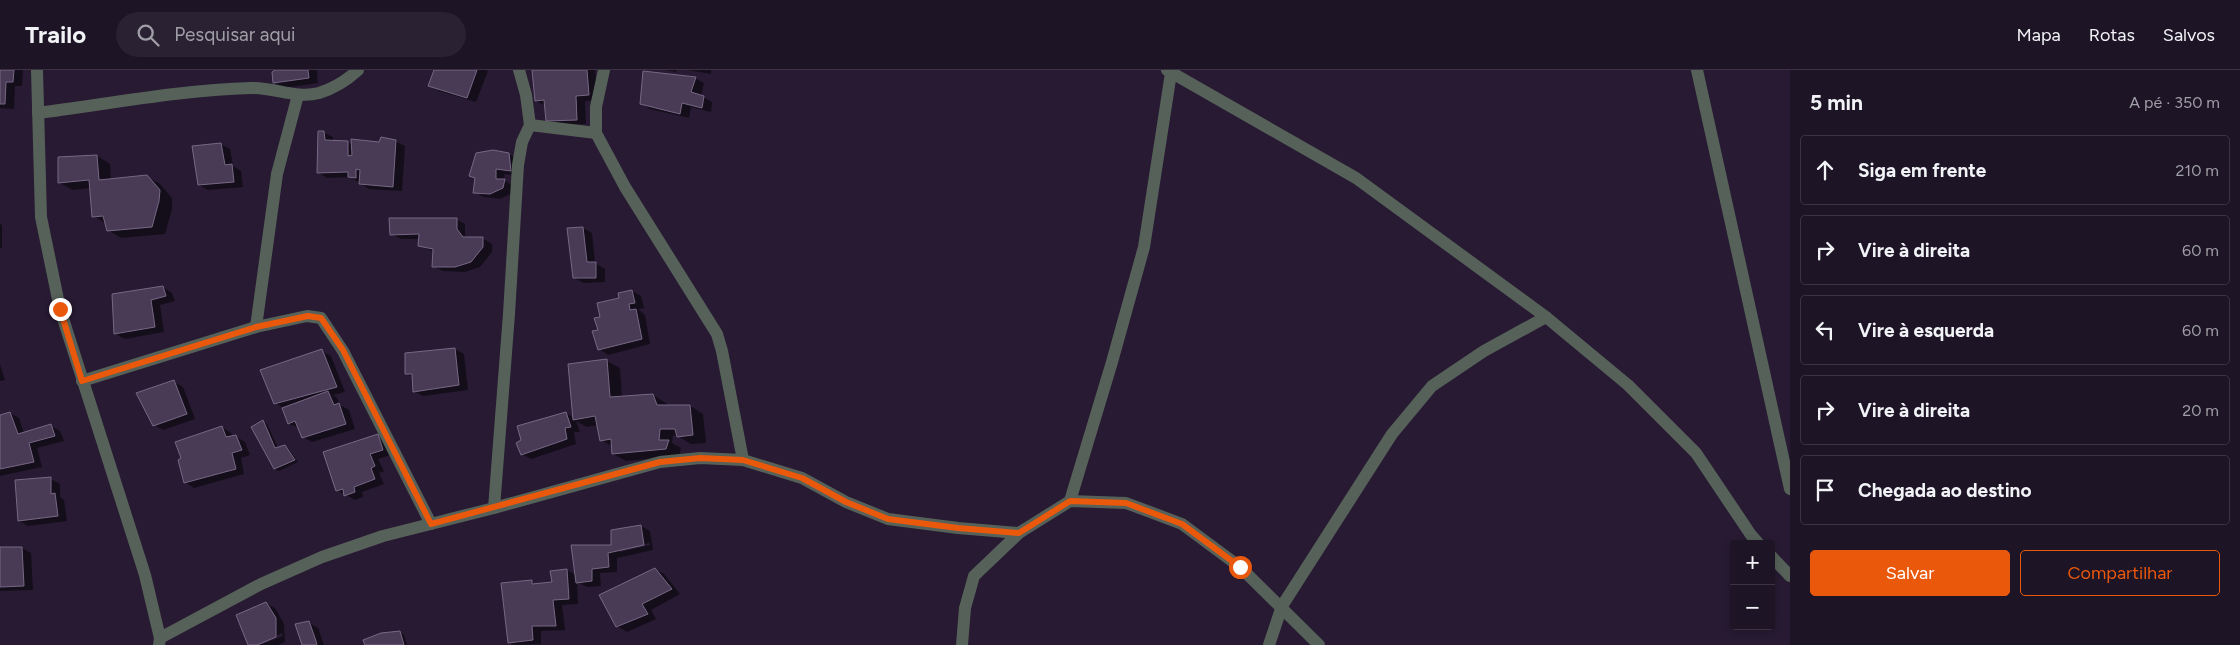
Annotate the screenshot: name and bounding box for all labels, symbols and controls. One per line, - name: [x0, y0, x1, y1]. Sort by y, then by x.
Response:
- search box: [116, 12, 466, 57]
- text: Trailo: [25, 20, 86, 49]
- icon: search: [134, 21, 162, 49]
- text: Pesquisar aqui: [174, 23, 296, 46]
- text: Mapa: [2017, 24, 2061, 46]
- text: Rotas: [2089, 24, 2135, 46]
- text: Salvos: [2163, 24, 2215, 46]
- text: 5 min: [1810, 90, 1863, 115]
- text: A pé · 350 m: [2129, 93, 2220, 112]
- icon: ahead: [1811, 156, 1839, 184]
- text: Siga em frente: [1858, 159, 1986, 182]
- text: 210 m: [2176, 161, 2219, 180]
- icon: right: [1811, 236, 1839, 264]
- text: Vire à direita: [1858, 239, 1970, 262]
- text: 60 m: [2182, 241, 2219, 260]
- route end: [49, 298, 72, 321]
- icon: left: [1811, 316, 1839, 344]
- text: Vire à esquerda: [1858, 319, 1994, 342]
- text: 60 m: [2182, 321, 2219, 340]
- icon: right: [1811, 396, 1839, 424]
- text: Vire à direita: [1858, 399, 1970, 422]
- text: 20 m: [2182, 401, 2219, 420]
- icon: arrive: [1811, 476, 1839, 504]
- text: Chegada ao destino: [1858, 479, 2031, 502]
- map controls: [1730, 540, 1775, 630]
- button: +: [1730, 540, 1775, 585]
- button: Salvar: [1810, 550, 2010, 596]
- button: Compartilhar: [2020, 550, 2220, 596]
- route start: [1229, 556, 1252, 579]
- button: −: [1730, 585, 1775, 630]

